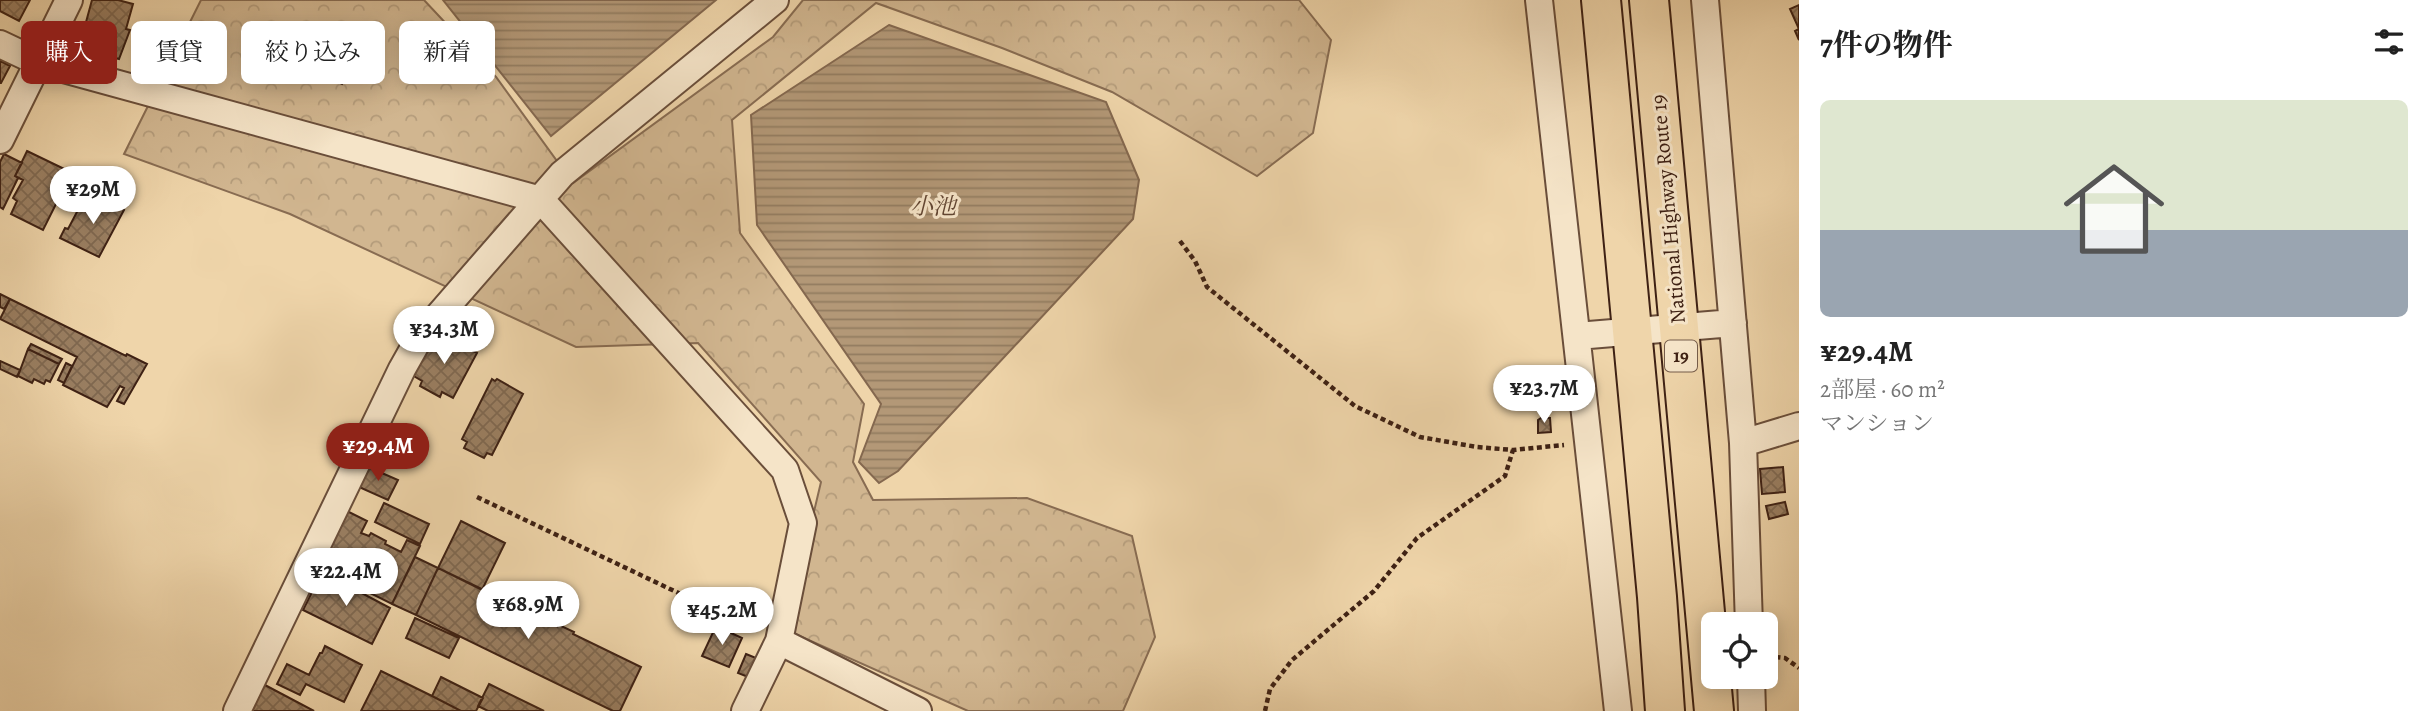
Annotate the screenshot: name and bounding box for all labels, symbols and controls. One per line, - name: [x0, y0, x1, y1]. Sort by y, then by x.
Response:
- chip: 購入: [21, 21, 117, 84]
- chip: 賃貸: [131, 21, 227, 84]
- chip: 絞り込み: [241, 21, 385, 84]
- chip: 新着: [399, 21, 495, 84]
- icon: filters: [2370, 23, 2408, 61]
- text: 7件の物件: [1820, 25, 1953, 65]
- street label: National Highway Route 19: [1644, 93, 1692, 325]
- icon: home: [2051, 146, 2177, 272]
- pin: ¥29M: [52, 166, 134, 226]
- text: ¥29M: [66, 173, 120, 204]
- water label: 小池: [910, 191, 959, 222]
- pin: ¥34.3M: [387, 306, 501, 366]
- text: ¥34.3M: [409, 313, 479, 344]
- text: ¥29.4M: [1820, 331, 1913, 371]
- road number: 19: [1665, 340, 1697, 372]
- pin: ¥23.7M: [1487, 366, 1601, 425]
- text: ¥23.7M: [1509, 372, 1579, 403]
- text: 2部屋 · 60 m²: [1820, 374, 1945, 405]
- text: マンション: [1820, 408, 1934, 439]
- pin: ¥29.4M: [321, 424, 435, 483]
- text: ¥29.4M: [342, 430, 414, 461]
- pin: ¥22.4M: [289, 548, 403, 608]
- text: ¥22.4M: [310, 555, 382, 586]
- pin: ¥68.9M: [471, 582, 585, 641]
- text: ¥68.9M: [492, 588, 564, 619]
- pin: ¥45.2M: [665, 588, 779, 647]
- text: ¥45.2M: [687, 594, 757, 625]
- map controls: [1701, 612, 1778, 689]
- button: locate: [1701, 612, 1778, 689]

